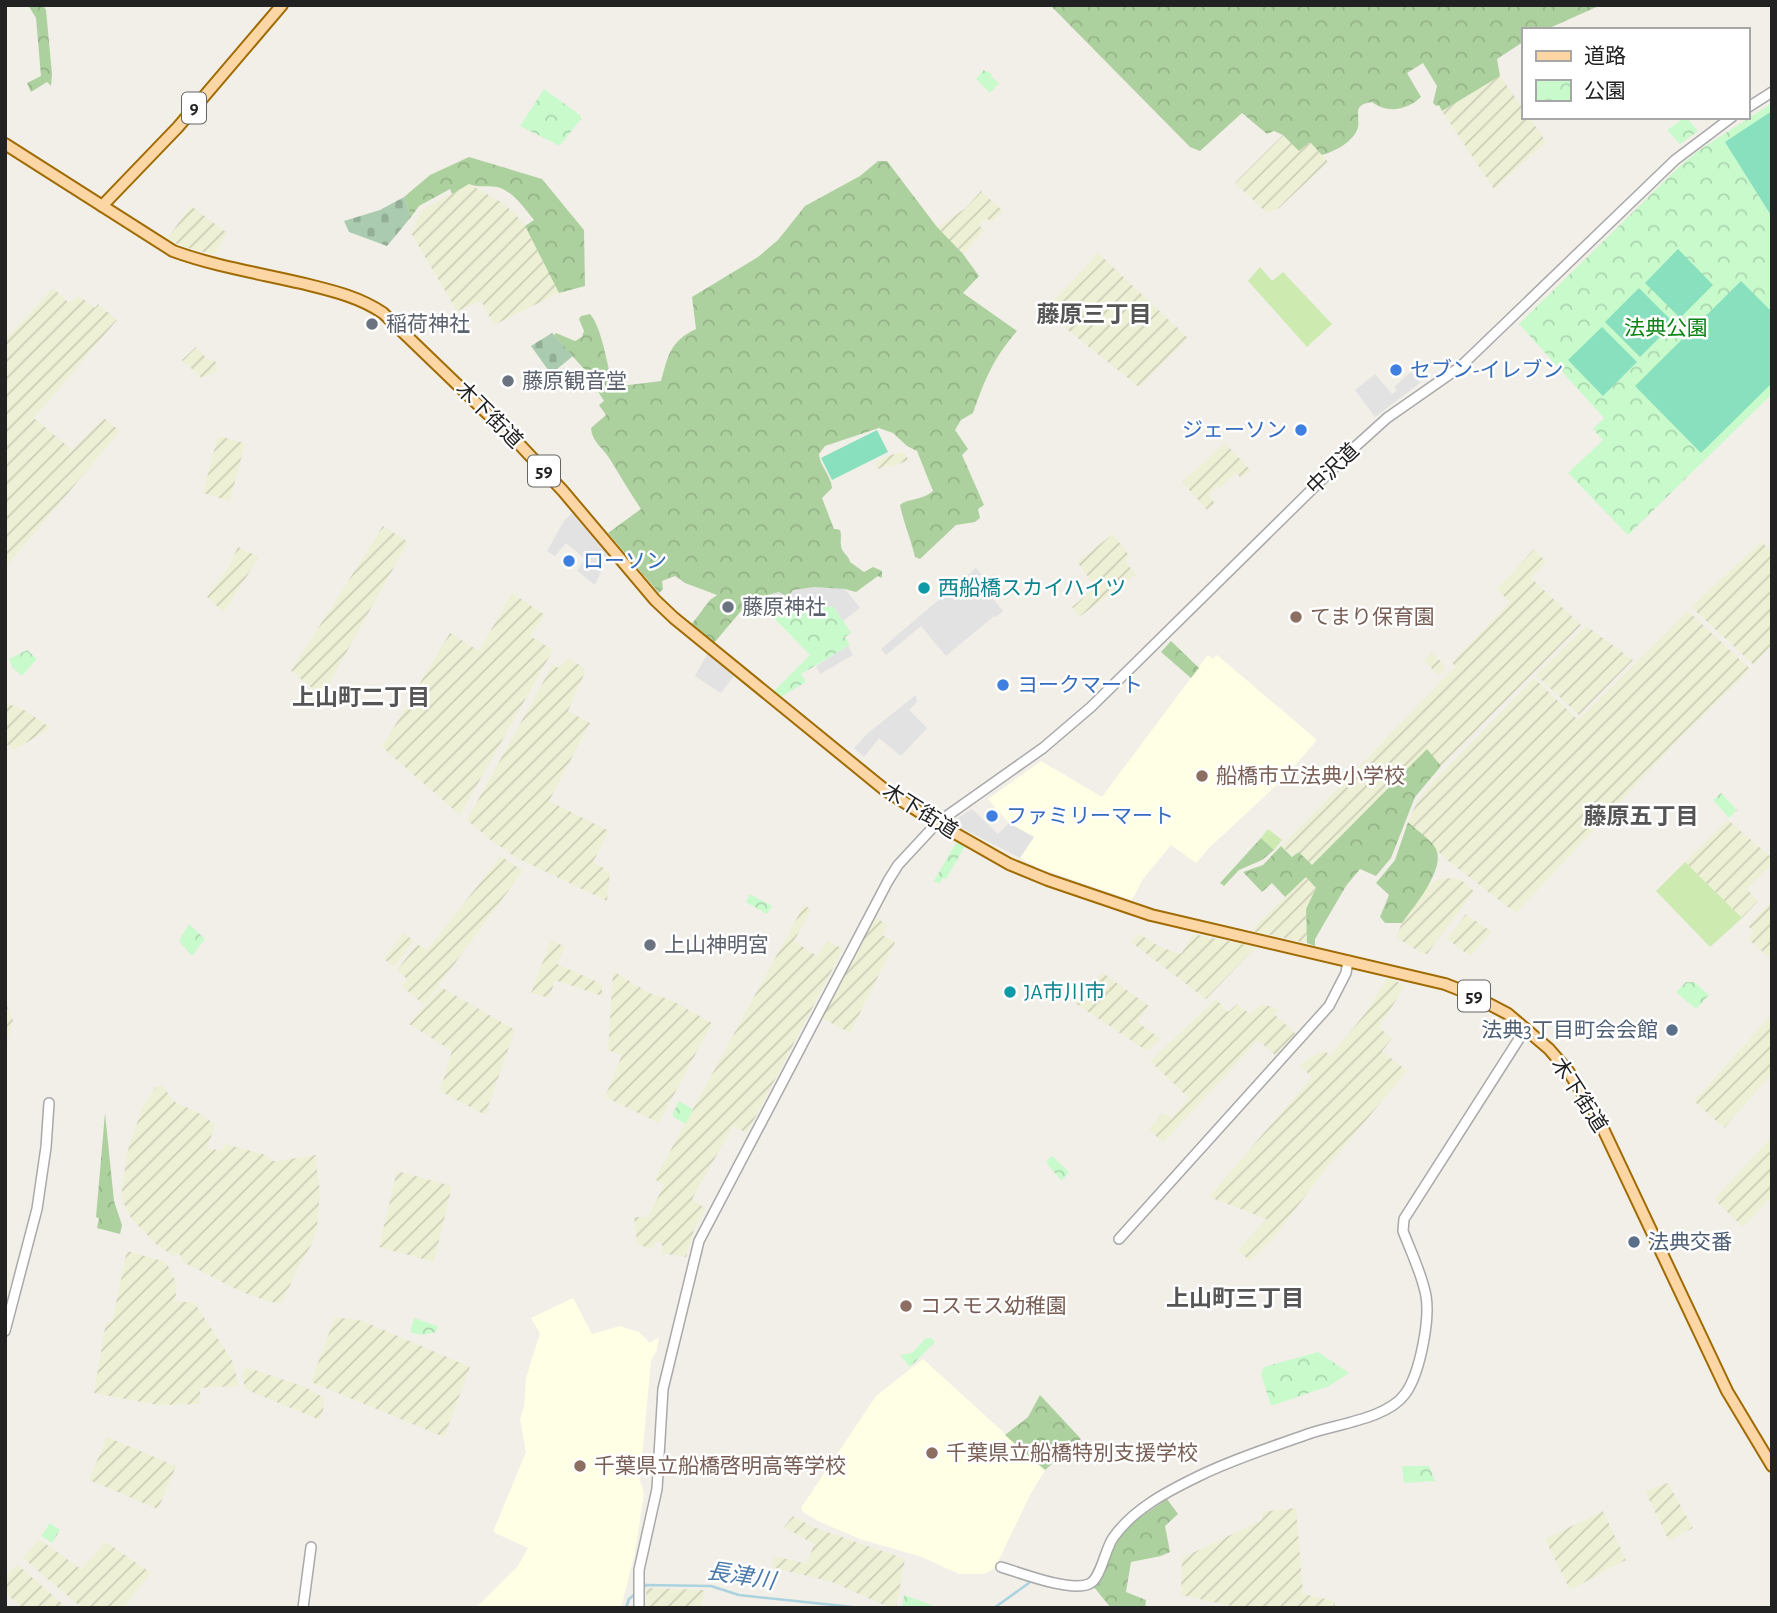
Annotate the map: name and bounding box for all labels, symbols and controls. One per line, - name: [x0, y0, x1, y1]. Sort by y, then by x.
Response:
- legend: [1522, 28, 1749, 119]
- text: 道路: [1584, 45, 1626, 67]
- text: 公園: [1584, 81, 1626, 102]
- road number: 9: [182, 92, 206, 124]
- district label: 藤原三丁目: [1037, 302, 1152, 327]
- place label: 稲荷神社: [386, 313, 470, 335]
- marker: 稲荷神社: [364, 316, 380, 332]
- park label: 法典公園: [1624, 317, 1708, 339]
- place label: セブン-イレブン: [1410, 358, 1563, 381]
- marker: セブン-イレブン: [1388, 362, 1404, 378]
- place label: 藤原観音堂: [522, 370, 627, 392]
- marker: 藤原観音堂: [500, 373, 516, 389]
- street label: 木下街道: [452, 377, 527, 452]
- place label: ジェーソン: [1182, 420, 1287, 441]
- marker: ジェーソン: [1293, 422, 1309, 438]
- street label: 中沢道: [1302, 439, 1363, 498]
- road number: 59: [528, 456, 560, 486]
- place label: ローソン: [583, 551, 667, 572]
- marker: ローソン: [561, 553, 577, 569]
- place label: 西船橋スカイハイツ: [938, 577, 1126, 599]
- marker: 西船橋スカイハイツ: [916, 580, 932, 596]
- place label: 藤原神社: [742, 596, 826, 618]
- marker: 藤原神社: [720, 599, 736, 615]
- place label: てまり保育園: [1310, 606, 1435, 628]
- marker: てまり保育園: [1288, 609, 1304, 625]
- place label: ヨークマート: [1017, 674, 1143, 696]
- marker: ヨークマート: [995, 677, 1011, 693]
- district label: 上山町二丁目: [292, 685, 430, 710]
- place label: 船橋市立法典小学校: [1216, 765, 1405, 787]
- marker: 船橋市立法典小学校: [1194, 768, 1210, 784]
- street label: 木下街道: [879, 779, 962, 842]
- district label: 藤原五丁目: [1584, 804, 1699, 829]
- place label: ファミリーマート: [1006, 806, 1174, 827]
- marker: ファミリーマート: [984, 808, 1000, 824]
- place label: 上山神明宮: [664, 934, 769, 956]
- marker: 上山神明宮: [642, 937, 658, 953]
- road number: 59: [1458, 980, 1490, 1012]
- place label: JA市川市: [1024, 981, 1106, 1003]
- marker: JA市川市: [1002, 984, 1018, 1000]
- place label: 法典3丁目町会会館: [1481, 1019, 1658, 1041]
- marker: 法典3丁目町会会館: [1664, 1022, 1680, 1038]
- street label: 木下街道: [1547, 1054, 1612, 1136]
- place label: 法典交番: [1648, 1231, 1732, 1253]
- marker: 法典交番: [1626, 1234, 1642, 1250]
- district label: 上山町三丁目: [1166, 1286, 1304, 1311]
- place label: コスモス幼稚園: [920, 1295, 1067, 1317]
- marker: コスモス幼稚園: [898, 1298, 914, 1314]
- place label: 千葉県立船橋特別支援学校: [946, 1442, 1198, 1464]
- marker: 千葉県立船橋特別支援学校: [924, 1445, 940, 1461]
- place label: 千葉県立船橋啓明高等学校: [594, 1455, 846, 1477]
- marker: 千葉県立船橋啓明高等学校: [572, 1458, 588, 1474]
- water label: 長津川: [705, 1558, 780, 1594]

